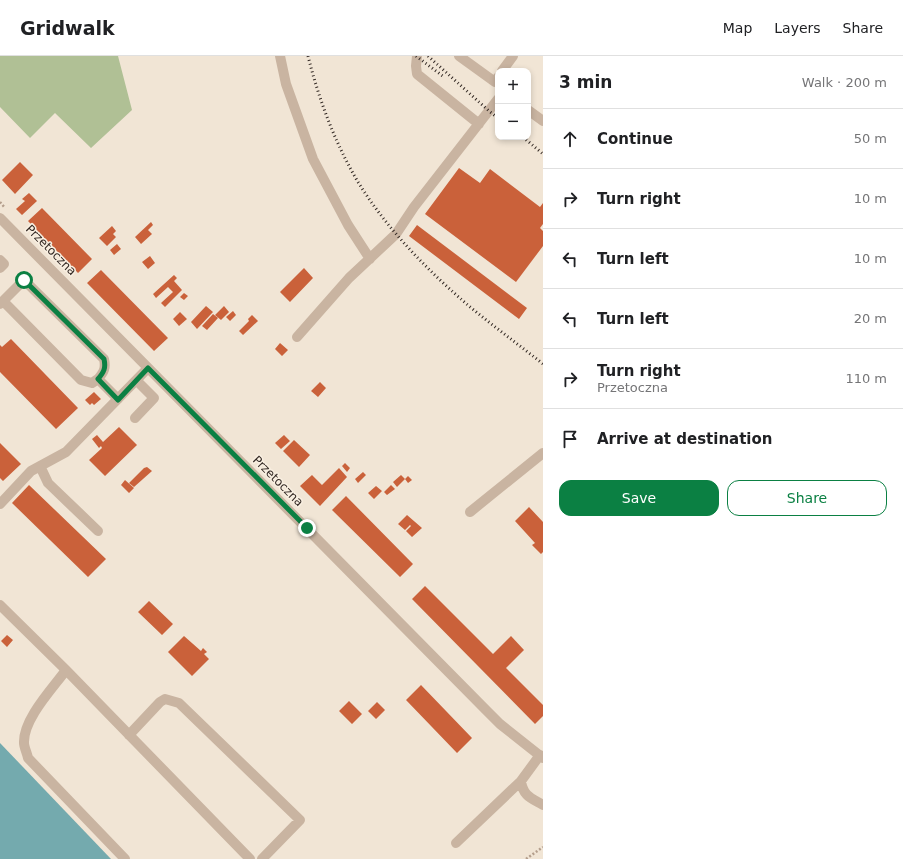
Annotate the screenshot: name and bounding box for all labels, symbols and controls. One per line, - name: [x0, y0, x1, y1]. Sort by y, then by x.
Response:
- text: Gridwalk: [20, 17, 115, 39]
- text: Map: [723, 20, 752, 36]
- text: Layers: [774, 20, 821, 36]
- text: Share: [843, 20, 883, 36]
- map controls: [495, 68, 531, 140]
- button: +: [495, 68, 531, 104]
- text: 3 min: [559, 72, 612, 92]
- text: Walk · 200 m: [802, 75, 887, 90]
- button: −: [495, 104, 531, 140]
- icon: ahead: [559, 128, 581, 150]
- text: Continue: [597, 130, 673, 148]
- text: 50 m: [854, 131, 887, 146]
- icon: right: [559, 188, 581, 210]
- text: Turn right: [597, 190, 681, 208]
- text: 10 m: [854, 191, 887, 206]
- street label: Przetoczna: [23, 222, 79, 278]
- icon: left: [559, 248, 581, 270]
- text: Turn left: [597, 250, 669, 268]
- text: 10 m: [854, 251, 887, 266]
- route start: [15, 271, 33, 289]
- icon: left: [559, 308, 581, 330]
- text: Turn left: [597, 310, 669, 328]
- text: 20 m: [854, 311, 887, 326]
- text: Turn right: [597, 362, 681, 380]
- icon: right: [559, 368, 581, 390]
- text: 110 m: [845, 371, 887, 386]
- text: Przetoczna: [597, 380, 668, 395]
- icon: arrive: [559, 428, 581, 450]
- text: Arrive at destination: [597, 430, 772, 448]
- street label: Przetoczna: [250, 453, 306, 509]
- button: Save: [559, 480, 719, 516]
- button: Share: [727, 480, 887, 516]
- route end: [298, 519, 316, 537]

